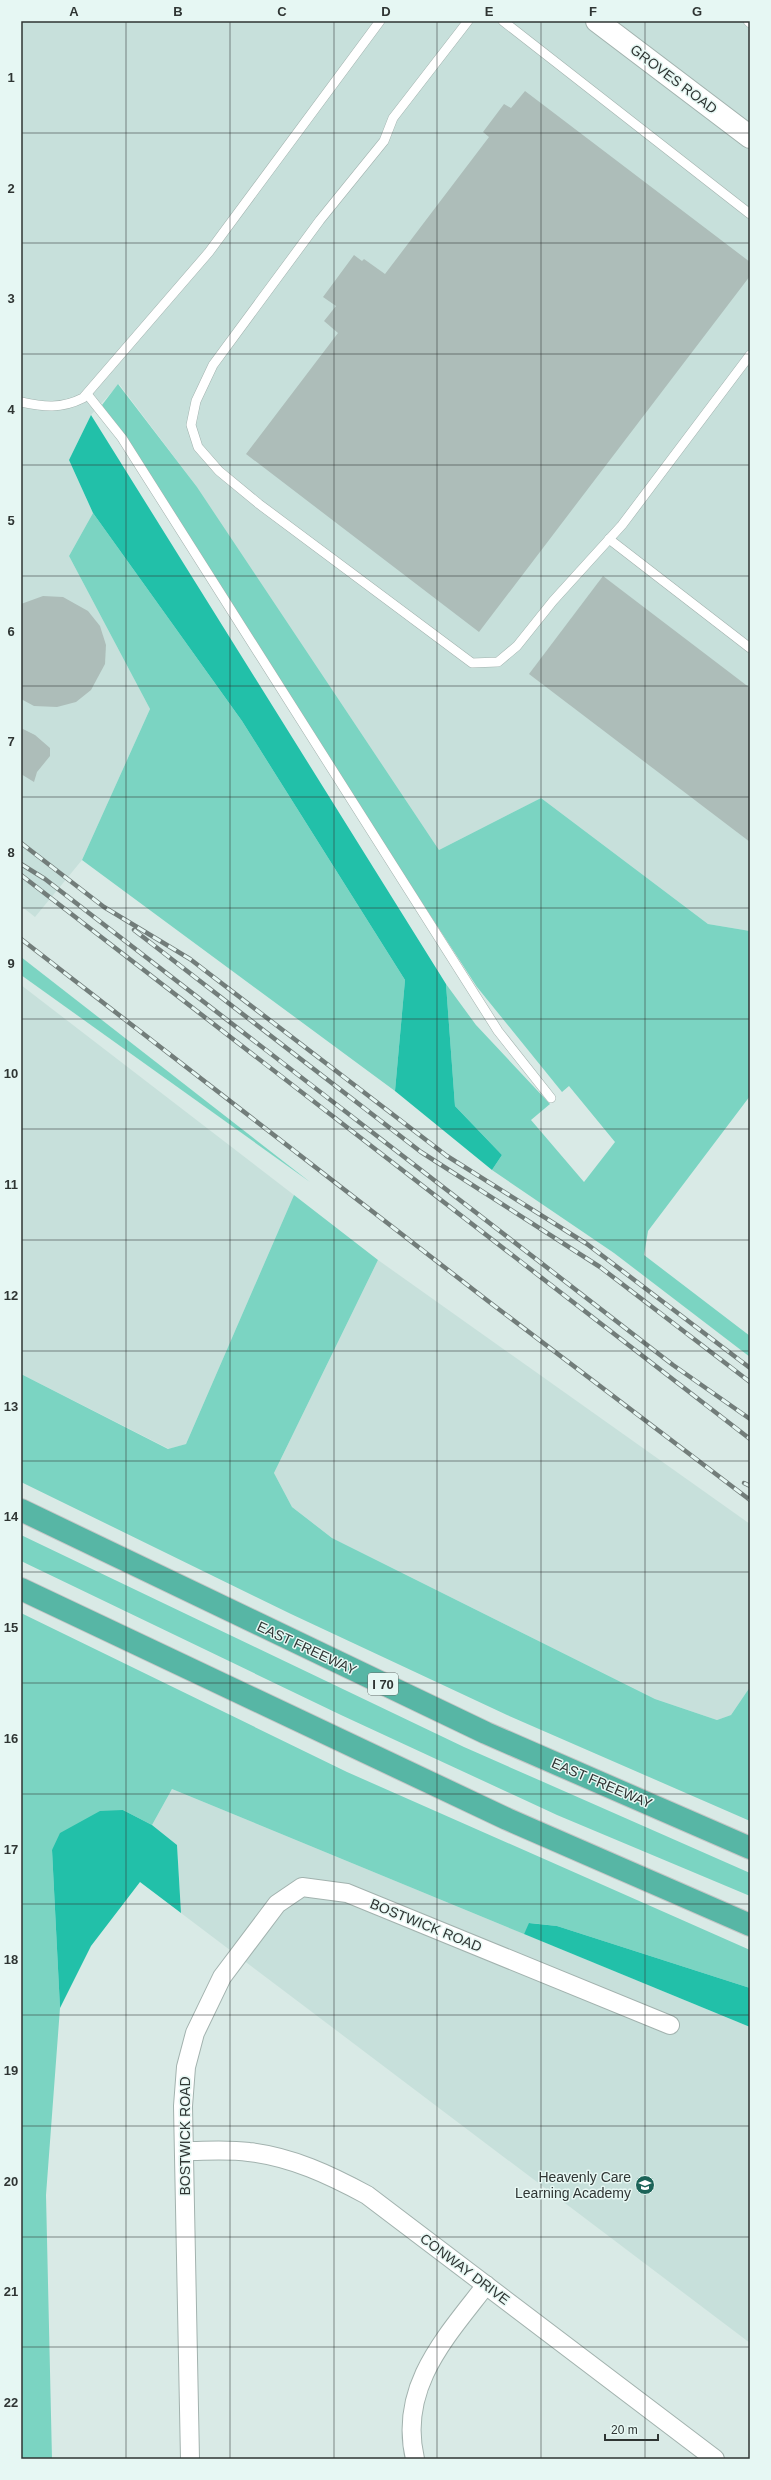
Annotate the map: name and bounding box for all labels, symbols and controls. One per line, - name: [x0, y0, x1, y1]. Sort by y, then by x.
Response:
- text: A: [69, 4, 79, 19]
- text: B: [173, 4, 183, 19]
- text: C: [277, 4, 287, 19]
- text: D: [381, 4, 391, 19]
- text: E: [485, 4, 494, 19]
- text: F: [589, 4, 597, 19]
- text: G: [692, 4, 702, 19]
- street label: GROVES ROAD: [628, 41, 720, 117]
- text: 1: [7, 70, 15, 85]
- text: 2: [7, 181, 15, 196]
- text: 3: [7, 291, 15, 306]
- text: 4: [7, 402, 15, 417]
- text: 5: [7, 513, 15, 528]
- text: 6: [7, 624, 15, 639]
- text: 7: [7, 734, 15, 749]
- text: 8: [7, 845, 15, 860]
- text: 9: [7, 956, 15, 971]
- text: 10: [4, 1066, 18, 1081]
- text: 11: [4, 1177, 18, 1192]
- text: 12: [4, 1288, 18, 1303]
- text: 13: [4, 1399, 18, 1414]
- text: 14: [4, 1509, 19, 1524]
- street label: EAST FREEWAY: [255, 1618, 360, 1678]
- text: 15: [4, 1620, 18, 1635]
- road number: I 70: [368, 1673, 398, 1695]
- text: 16: [4, 1731, 18, 1746]
- street label: EAST FREEWAY: [549, 1755, 655, 1812]
- text: 17: [4, 1842, 18, 1857]
- street label: BOSTWICK ROAD: [368, 1895, 484, 1955]
- text: 18: [4, 1952, 18, 1967]
- text: 19: [4, 2063, 18, 2078]
- street label: BOSTWICK ROAD: [177, 2076, 193, 2196]
- place label: Heavenly Care Learning Academy: [515, 2169, 631, 2201]
- text: 20: [4, 2174, 18, 2189]
- school or university icon: Heavenly Care Learning Academy: [634, 2174, 656, 2196]
- street label: CONWAY DRIVE: [417, 2230, 513, 2308]
- text: 21: [4, 2284, 18, 2299]
- text: 22: [4, 2395, 18, 2410]
- scale bar: [605, 2416, 658, 2442]
- text: 20 m: [611, 2423, 638, 2437]

